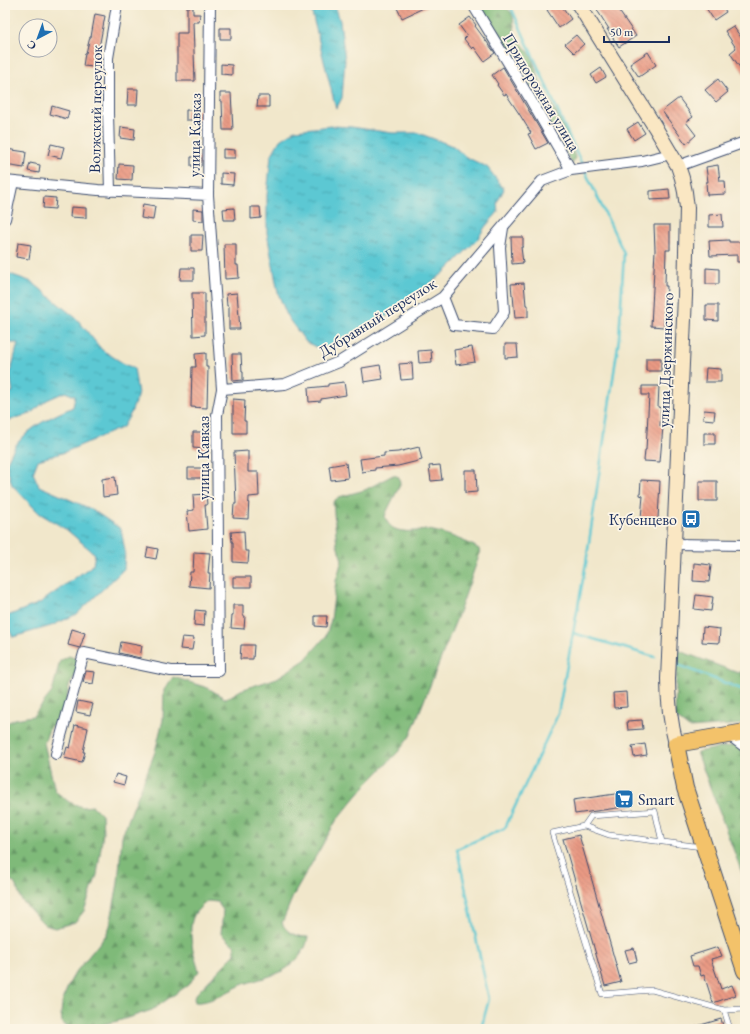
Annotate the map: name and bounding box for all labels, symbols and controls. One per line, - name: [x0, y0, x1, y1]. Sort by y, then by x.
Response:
- north arrow: [18, 18, 58, 58]
- scale bar: [604, 18, 669, 44]
- text: 50 m: [610, 24, 634, 40]
- street label: Придорожная улица: [498, 29, 586, 156]
- text: С: [24, 38, 39, 53]
- street label: Волжский переулок: [84, 44, 107, 173]
- street label: улица Кавказ: [183, 93, 206, 177]
- street label: Дубравный переулок: [314, 272, 441, 362]
- street label: улица Дзержинского: [653, 292, 678, 428]
- street label: улица Кавказ: [193, 416, 214, 500]
- bus stop icon: Кубенцево: [680, 508, 702, 530]
- place label: Кубенцево: [609, 509, 677, 530]
- supermarket icon: Smart: [613, 788, 635, 810]
- place label: Smart: [638, 789, 675, 810]

